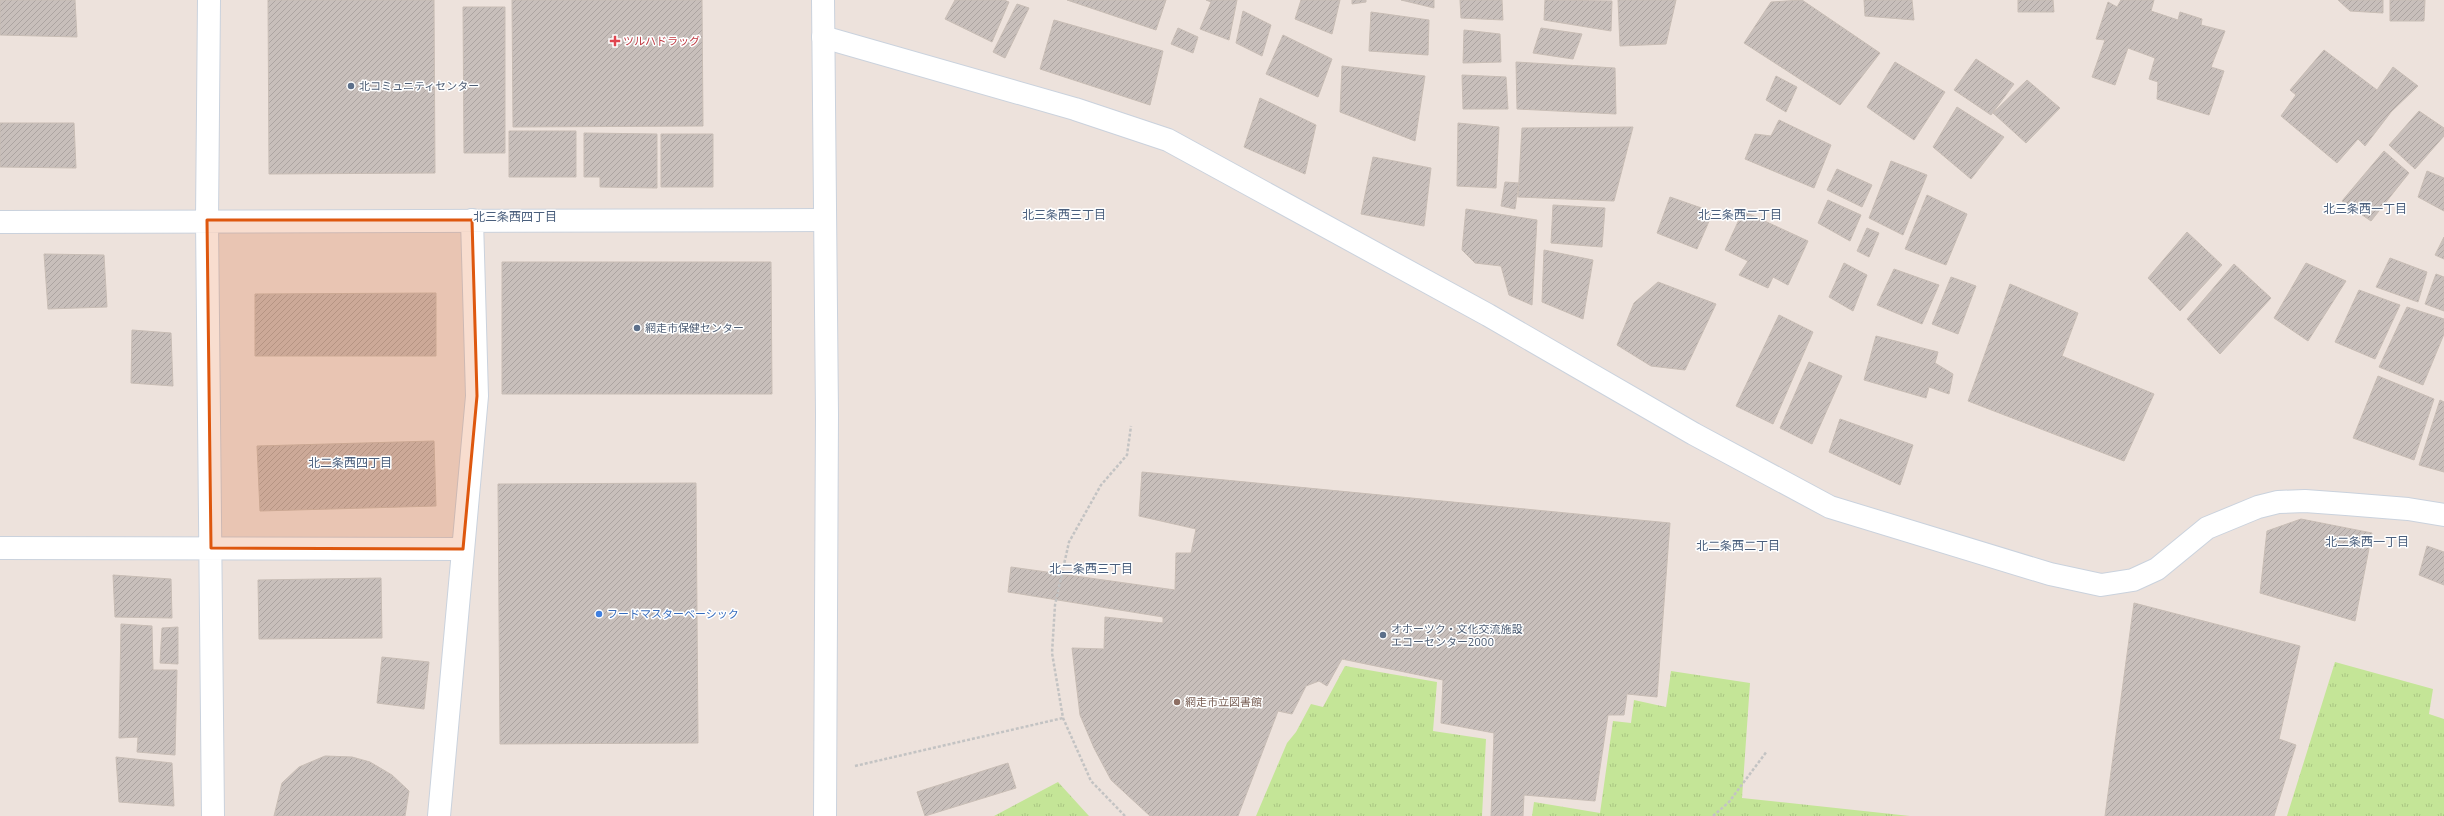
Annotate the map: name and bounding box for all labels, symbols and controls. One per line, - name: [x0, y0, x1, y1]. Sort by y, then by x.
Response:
- place label: ツルハドラッグ: [623, 34, 700, 47]
- marker: ツルハドラッグ: [610, 36, 620, 46]
- place label: 北コミュニティセンター: [359, 79, 479, 92]
- marker: 北コミュニティセンター: [346, 81, 356, 91]
- district label: 北三条西一丁目: [2323, 201, 2407, 215]
- district label: 北三条西三丁目: [1022, 207, 1106, 221]
- district label: 北三条西二丁目: [1698, 207, 1782, 221]
- district label: 北三条西四丁目: [473, 209, 557, 223]
- place label: 網走市保健センター: [645, 321, 744, 334]
- marker: 網走市保健センター: [632, 323, 642, 333]
- district label: 北二条西四丁目: [308, 455, 392, 469]
- district label: 北二条西一丁目: [2325, 534, 2409, 548]
- district label: 北二条西二丁目: [1696, 538, 1780, 552]
- district label: 北二条西三丁目: [1049, 561, 1133, 575]
- place label: フードマスターベーシック: [607, 607, 739, 620]
- marker: フードマスターベーシック: [594, 609, 604, 619]
- place label: オホーツク・文化交流施設 エコーセンター2000: [1391, 622, 1523, 648]
- marker: オホーツク・文化交流施設 エコーセンター2000: [1378, 630, 1388, 640]
- place label: 網走市立図書館: [1185, 695, 1262, 708]
- marker: 網走市立図書館: [1172, 697, 1182, 707]

